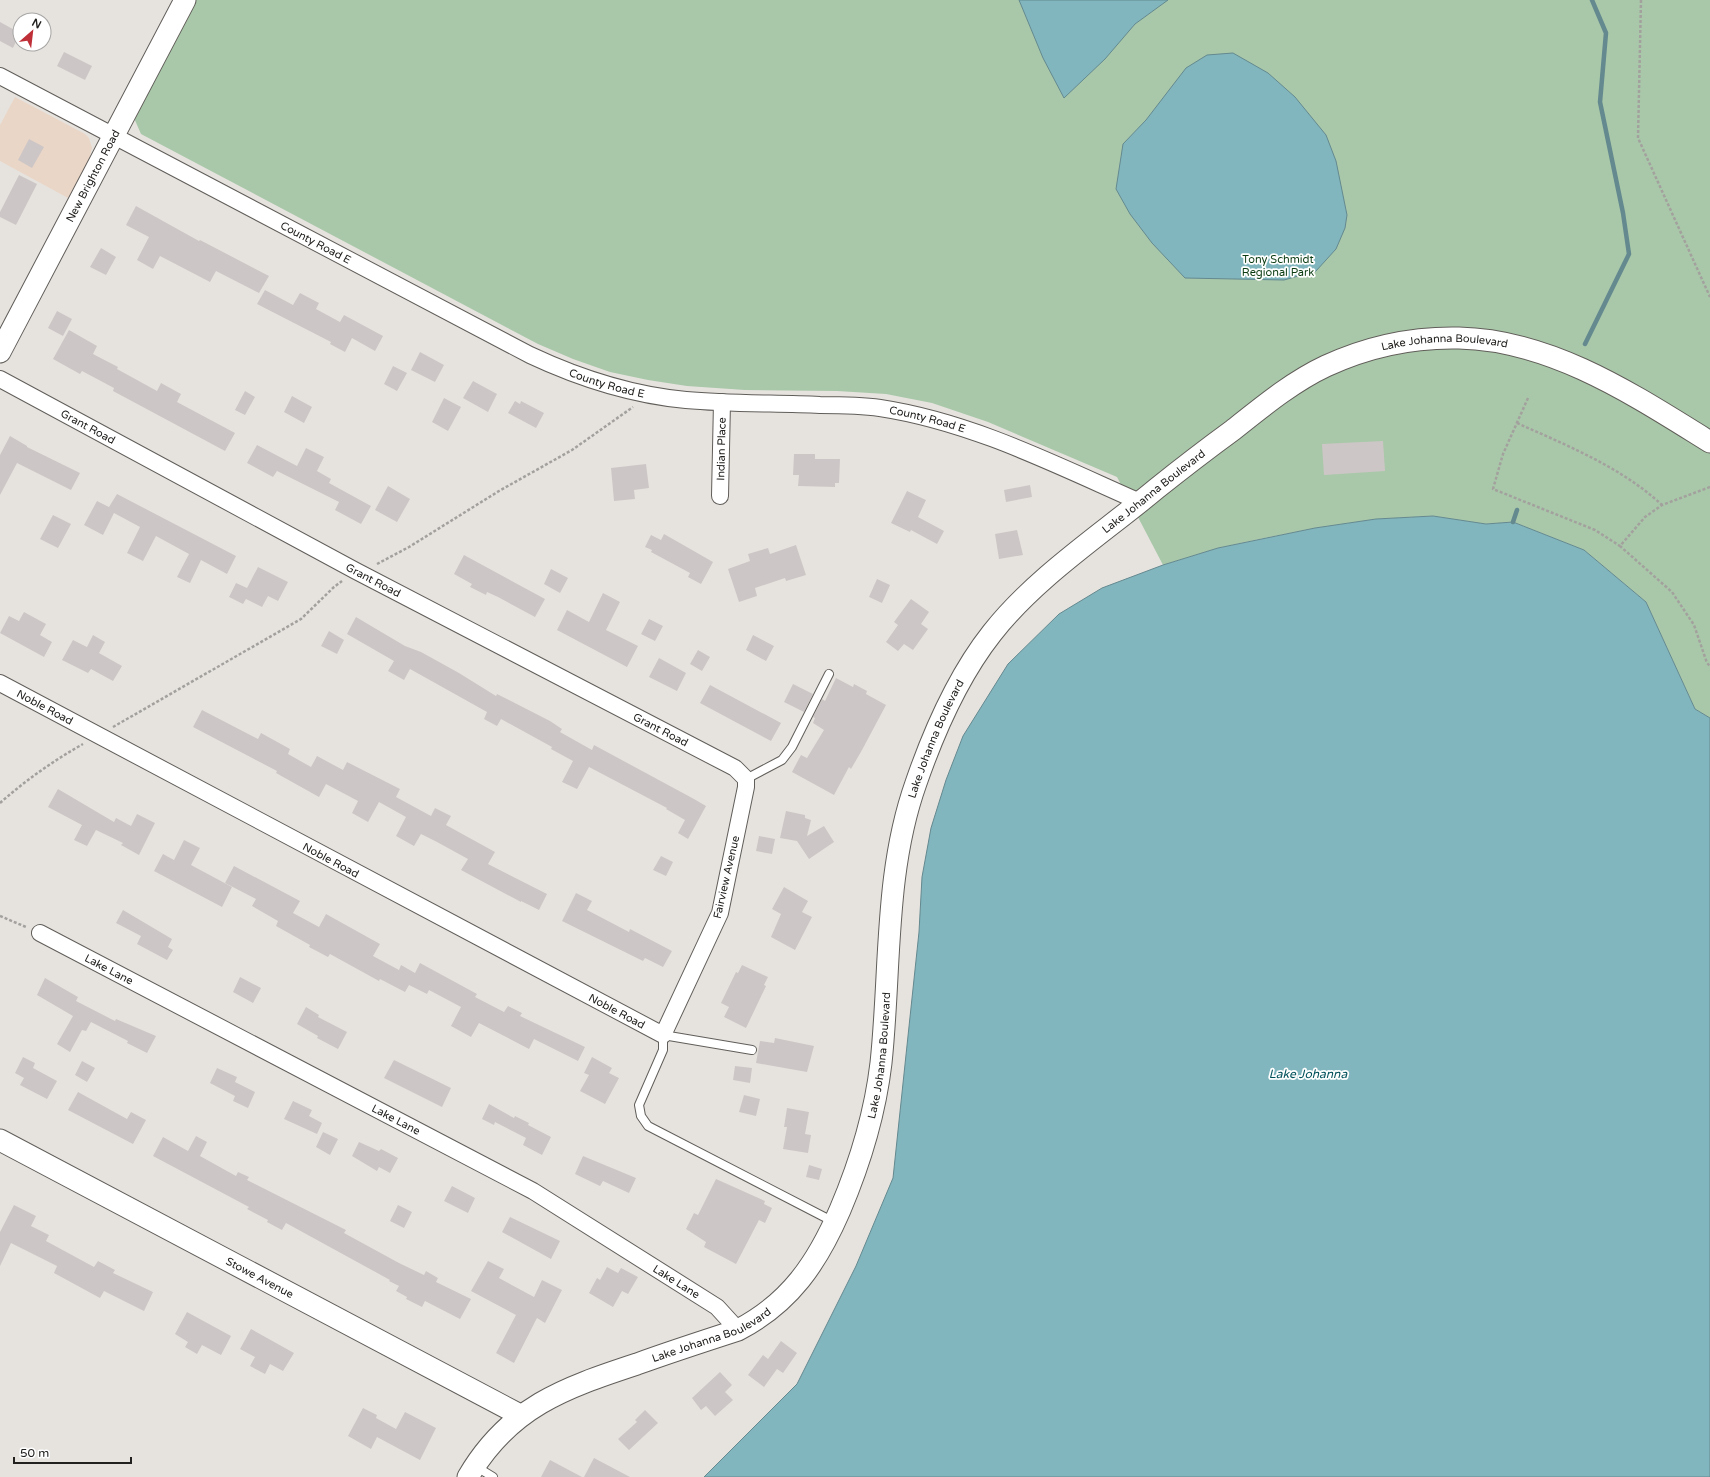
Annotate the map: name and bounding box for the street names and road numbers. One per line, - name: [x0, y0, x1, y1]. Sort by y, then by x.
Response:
- street label: New Brighton Road: [63, 128, 123, 225]
- street label: County Road E: [278, 219, 353, 267]
- street label: Lake Johanna Boulevard: [1380, 332, 1509, 354]
- street label: County Road E: [567, 366, 646, 401]
- street label: County Road E: [888, 404, 967, 436]
- street label: Grant Road: [58, 407, 117, 447]
- street label: Indian Place: [714, 417, 729, 481]
- street label: Lake Johanna Boulevard: [1100, 447, 1208, 536]
- street label: Grant Road: [343, 561, 403, 600]
- street label: Lake Johanna Boulevard: [905, 677, 967, 800]
- street label: Noble Road: [14, 687, 75, 728]
- street label: Grant Road: [631, 710, 690, 750]
- street label: Fairview Avenue: [711, 834, 742, 920]
- street label: Noble Road: [300, 840, 361, 881]
- street label: Lake Lane: [82, 952, 135, 988]
- street label: Noble Road: [586, 991, 647, 1032]
- street label: Lake Johanna Boulevard: [865, 992, 893, 1120]
- street label: Lake Lane: [369, 1102, 422, 1138]
- street label: Stowe Avenue: [224, 1255, 296, 1301]
- street label: Lake Lane: [650, 1262, 702, 1301]
- street label: Lake Johanna Boulevard: [650, 1305, 774, 1365]

